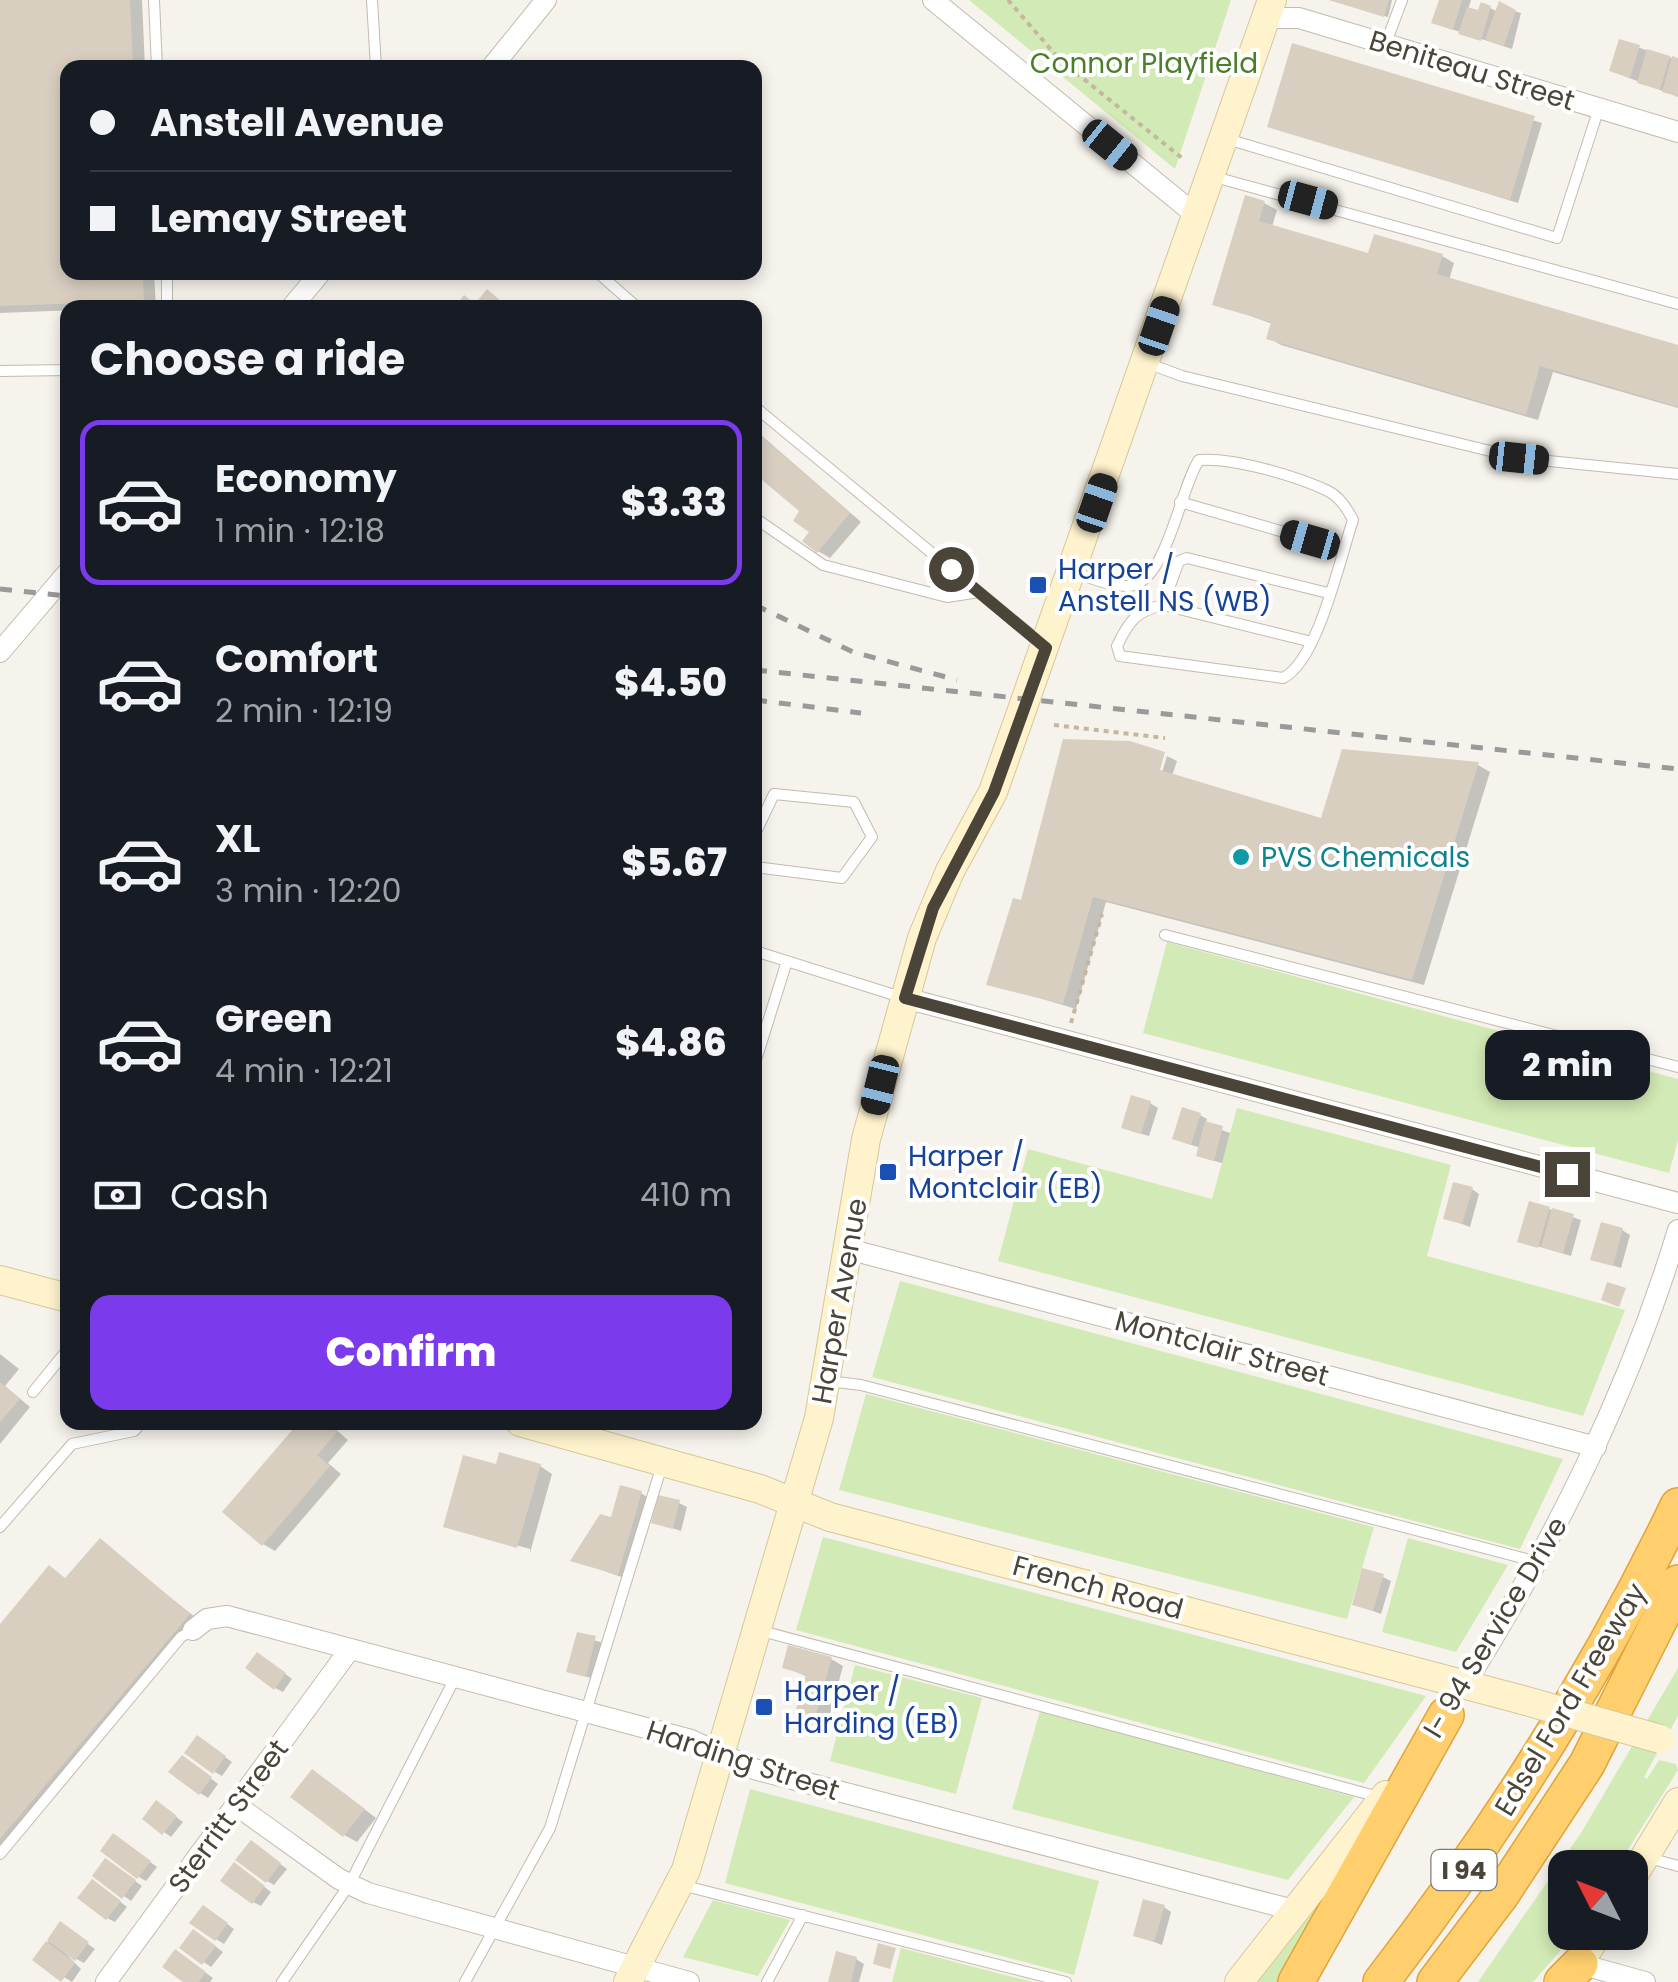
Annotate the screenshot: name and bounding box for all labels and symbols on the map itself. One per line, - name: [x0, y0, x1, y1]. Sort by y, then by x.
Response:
- street label: Beniteau Street: [1364, 21, 1579, 120]
- park label: Connor Playfield: [1030, 44, 1258, 83]
- car: [1077, 114, 1143, 176]
- car: [1275, 178, 1341, 222]
- car: [1135, 293, 1183, 359]
- car: [1488, 440, 1550, 476]
- car: [1073, 470, 1121, 536]
- car: [1277, 517, 1343, 563]
- route start: [929, 547, 974, 592]
- place label: Harper / Anstell NS (WB): [1058, 550, 1272, 621]
- marker: Harper / Anstell NS (WB): [1027, 574, 1049, 596]
- place label: PVS Chemicals: [1261, 838, 1470, 877]
- marker: PVS Chemicals: [1230, 846, 1252, 868]
- callout: 2 min: [1484, 1029, 1650, 1099]
- car: [858, 1052, 902, 1118]
- place label: Harper / Montclair (EB): [908, 1137, 1103, 1208]
- route end: [1545, 1152, 1590, 1197]
- marker: Harper / Montclair (EB): [877, 1161, 899, 1183]
- street label: Harper Avenue: [802, 1195, 877, 1407]
- street label: Montclair Street: [1111, 1301, 1333, 1396]
- street label: I- 94 Service Drive: [1414, 1509, 1577, 1745]
- street label: French Road: [1008, 1546, 1187, 1629]
- street label: Edsel Ford Freeway: [1485, 1575, 1656, 1823]
- place label: Harper / Harding (EB): [784, 1672, 960, 1743]
- marker: Harper / Harding (EB): [753, 1696, 775, 1718]
- street label: Harding Street: [641, 1711, 844, 1810]
- street label: Sterritt Street: [159, 1731, 298, 1901]
- road number: I 94: [1432, 1850, 1496, 1890]
- north arrow: [1548, 1850, 1648, 1950]

